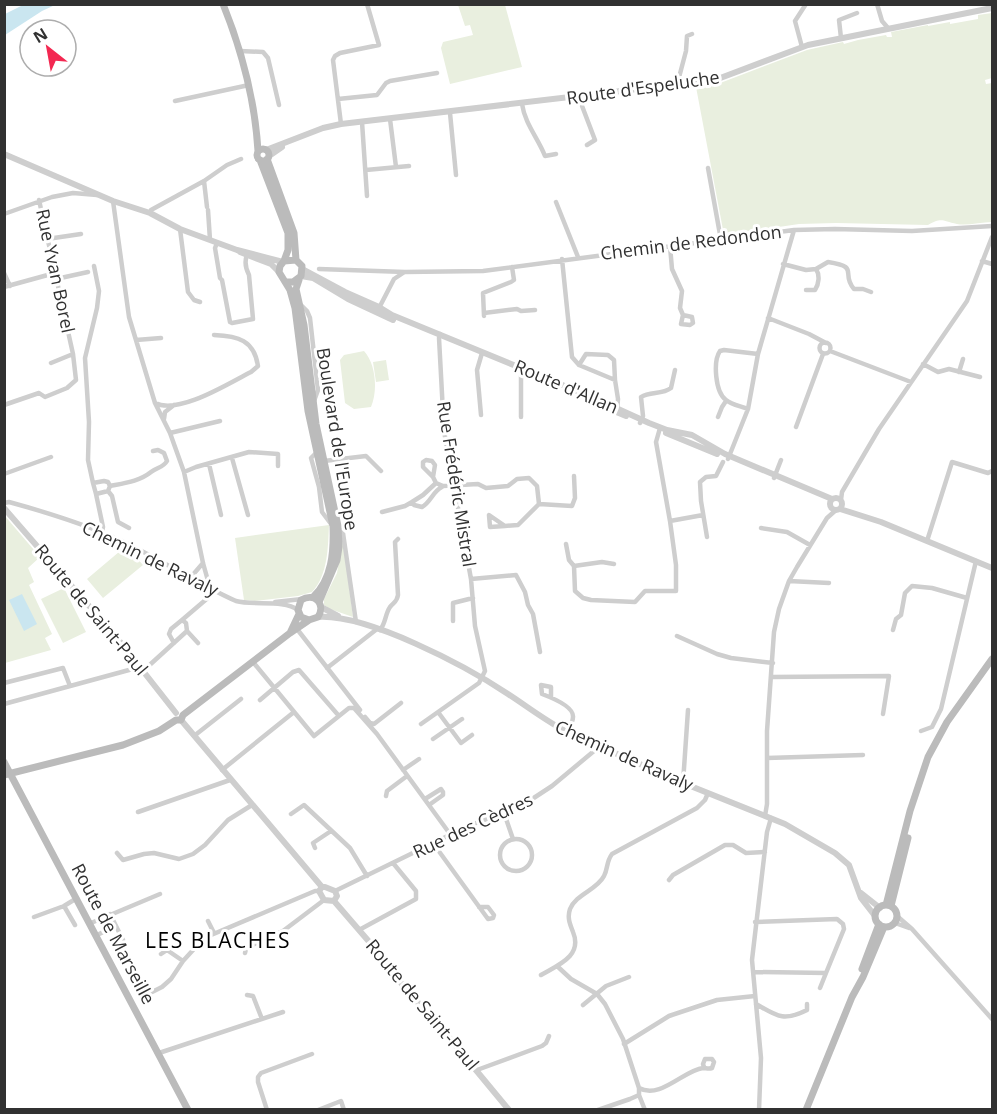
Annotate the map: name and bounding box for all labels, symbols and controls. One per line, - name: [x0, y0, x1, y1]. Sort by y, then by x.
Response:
- north arrow: [18, 18, 78, 78]
- text: N: [29, 22, 52, 48]
- street label: Route d'Espeluche: [565, 64, 721, 110]
- street label: Rue Yvan Borel: [31, 207, 81, 335]
- street label: Chemin de Redondon: [599, 219, 783, 265]
- street label: Boulevard de l'Europe: [312, 346, 364, 532]
- street label: Route d'Allan: [511, 353, 622, 419]
- street label: Rue Frédéric Mistral: [432, 399, 482, 569]
- street label: Chemin de Ravaly: [78, 515, 223, 602]
- street label: Route de Saint-Paul: [30, 539, 154, 680]
- street label: Chemin de Ravaly: [552, 714, 698, 797]
- street label: Rue des Cèdres: [409, 787, 536, 863]
- street label: Route de Marseille: [67, 859, 161, 1008]
- district label: LES BLACHES: [145, 926, 291, 954]
- street label: Route de Saint-Paul: [361, 934, 485, 1075]

